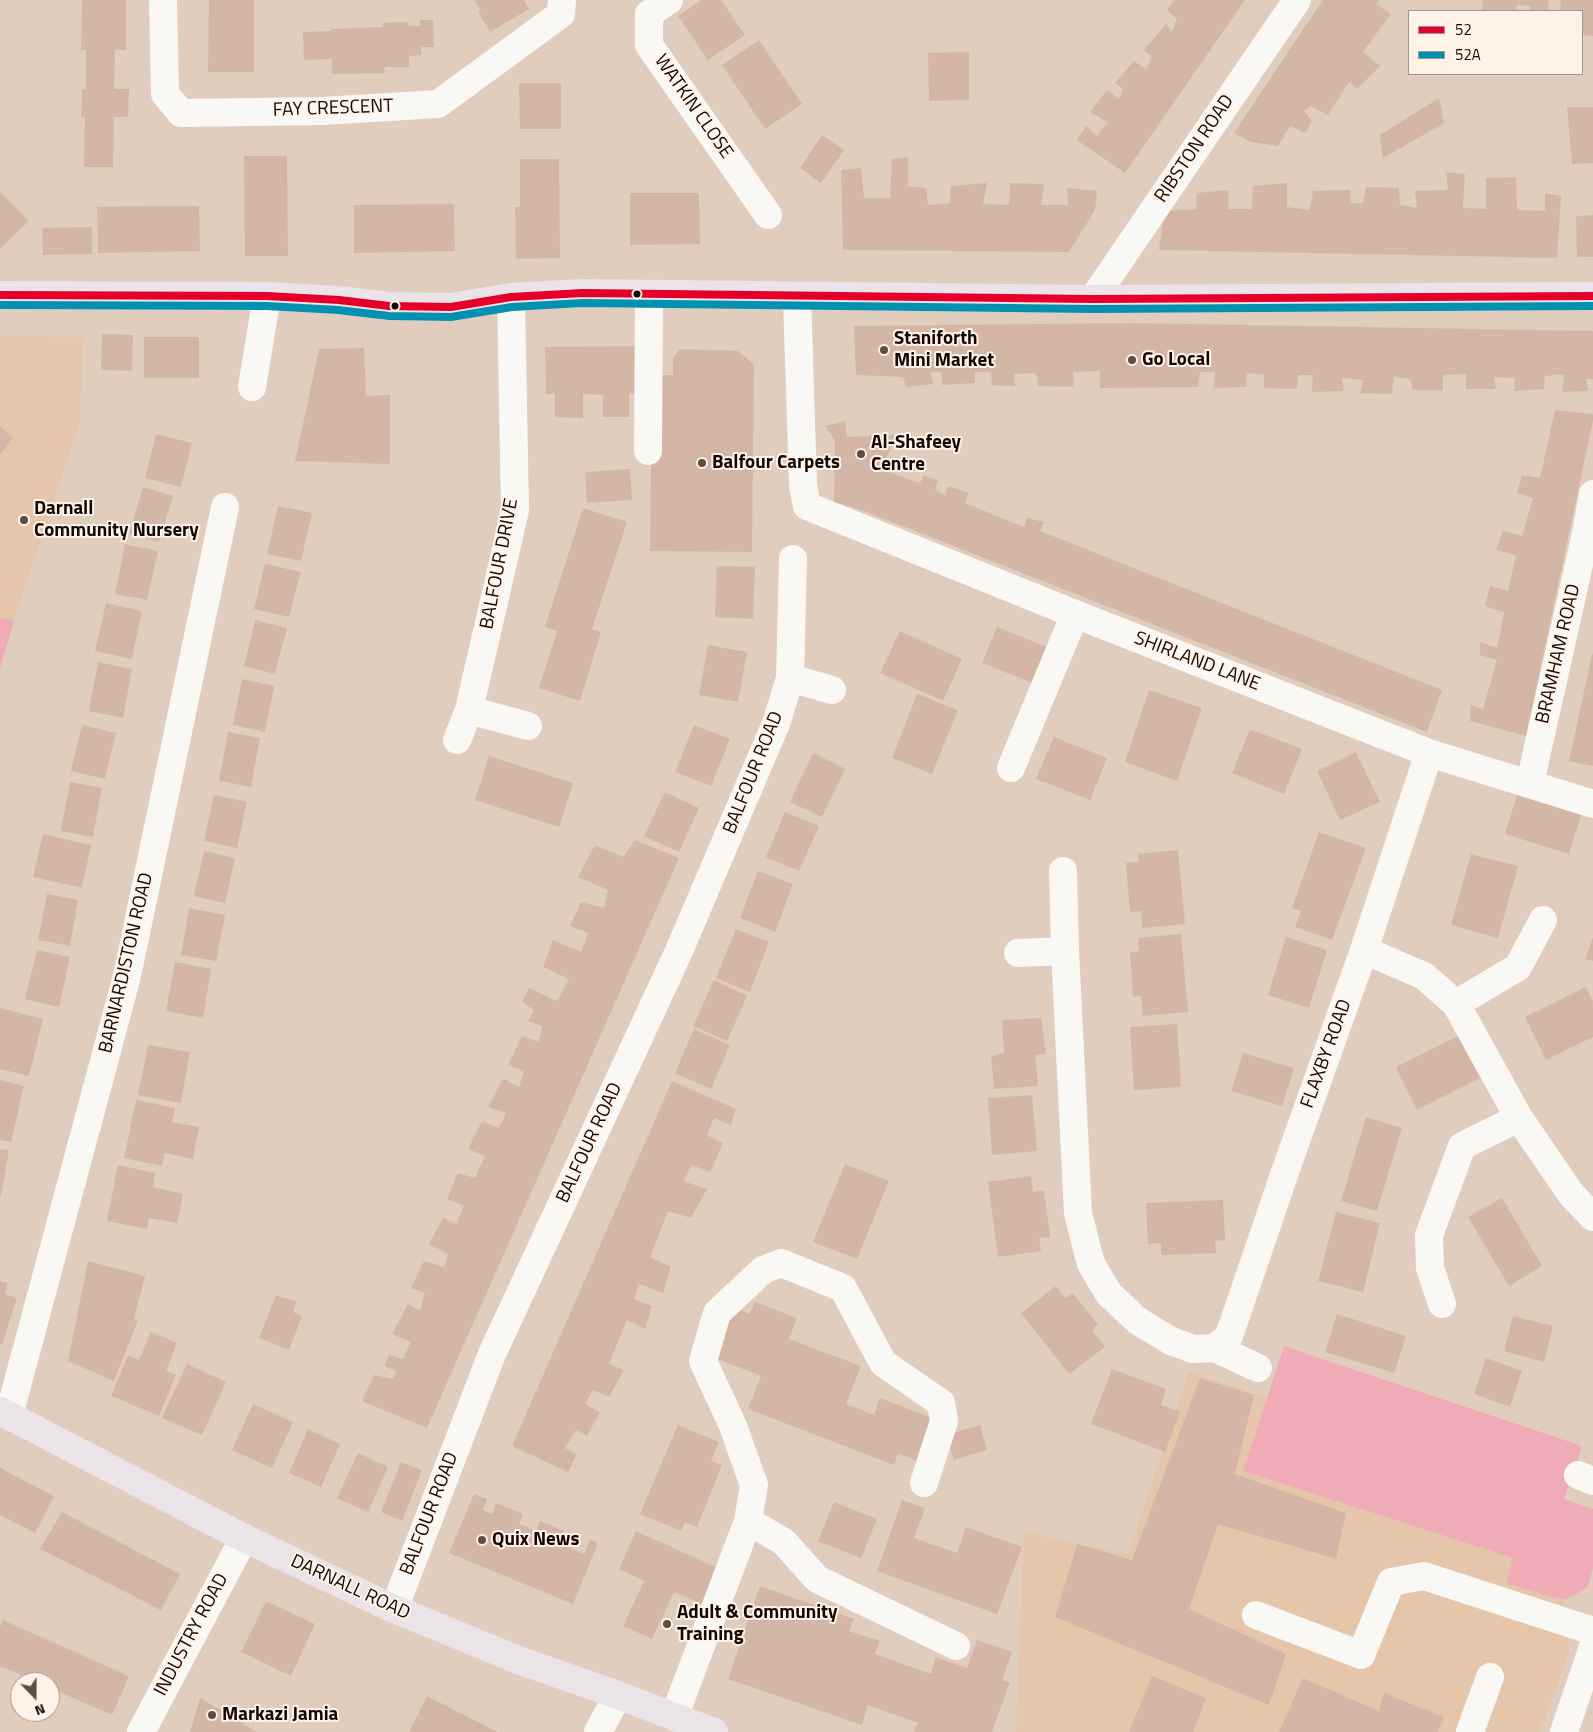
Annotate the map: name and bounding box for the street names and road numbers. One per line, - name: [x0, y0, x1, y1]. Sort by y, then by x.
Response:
- street label: WATKIN CLOSE: [649, 51, 737, 163]
- street label: RIBSTON ROAD: [1151, 91, 1239, 207]
- street label: FAY CRESCENT: [272, 96, 394, 122]
- street label: BALFOUR DRIVE: [476, 497, 524, 631]
- street label: BRAMHAM ROAD: [1532, 582, 1586, 726]
- street label: SHIRLAND LANE: [1131, 628, 1263, 696]
- street label: BALFOUR ROAD: [719, 708, 789, 838]
- street label: BARNARDISTON ROAD: [95, 871, 159, 1055]
- street label: FLAXBY ROAD: [1297, 996, 1357, 1112]
- street label: BALFOUR ROAD: [552, 1079, 628, 1207]
- street label: BALFOUR ROAD: [396, 1449, 464, 1579]
- street label: DARNALL ROAD: [287, 1550, 413, 1626]
- street label: INDUSTRY ROAD: [150, 1570, 234, 1700]

